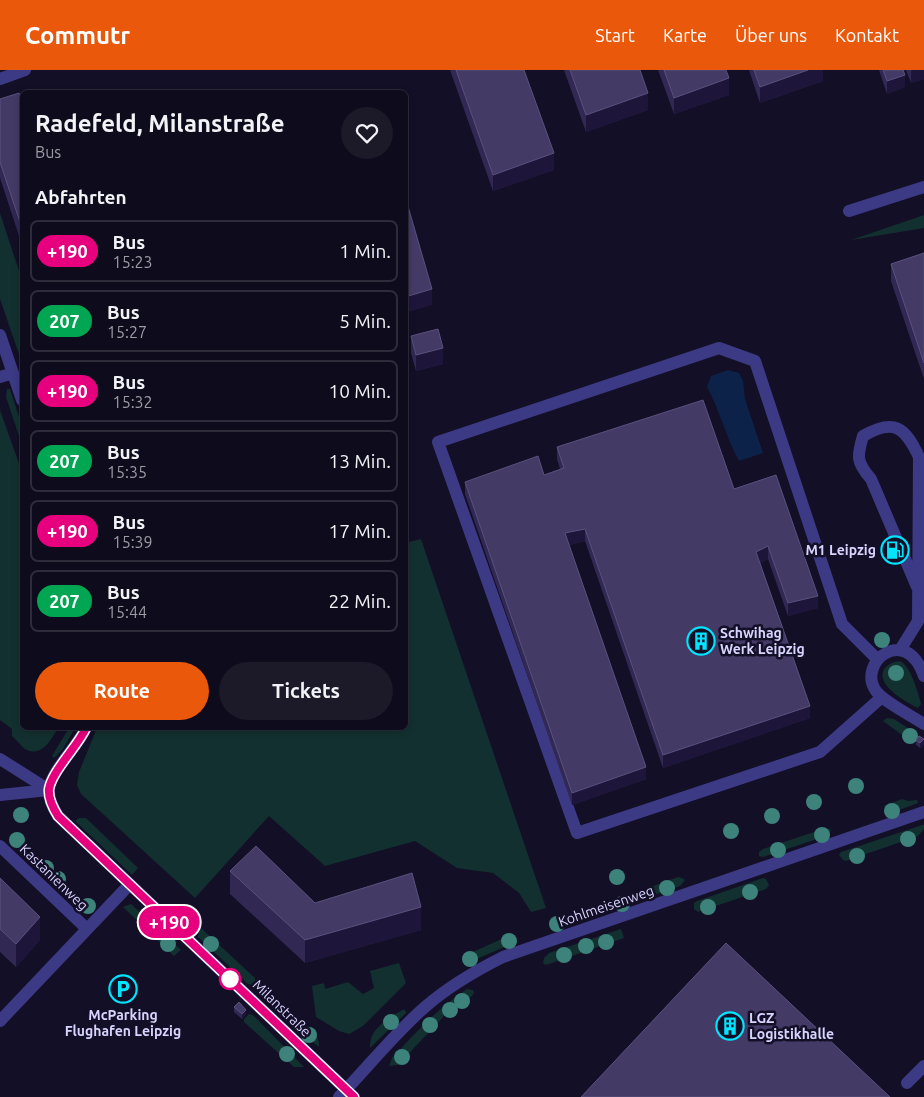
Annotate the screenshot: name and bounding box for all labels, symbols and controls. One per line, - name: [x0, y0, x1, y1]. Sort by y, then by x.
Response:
- text: Commutr: [25, 22, 130, 49]
- text: Start: [595, 25, 635, 45]
- text: Karte: [663, 25, 707, 45]
- text: Über uns: [735, 25, 807, 45]
- text: Kontakt: [835, 25, 899, 45]
- button: heart: [341, 107, 393, 159]
- text: Radefeld, Milanstraße: [35, 110, 285, 137]
- text: Bus: [35, 143, 61, 161]
- text: Abfahrten: [35, 186, 127, 208]
- text: Bus: [113, 231, 145, 253]
- text: 1 Min.: [339, 240, 391, 262]
- text: +190: [47, 241, 88, 261]
- text: 15:23: [113, 253, 153, 271]
- text: Bus: [107, 301, 140, 323]
- text: 5 Min.: [339, 310, 391, 332]
- text: 207: [49, 311, 80, 331]
- text: 15:27: [107, 323, 147, 341]
- text: Bus: [113, 371, 145, 393]
- text: 10 Min.: [329, 380, 391, 402]
- text: +190: [47, 381, 88, 401]
- text: 15:32: [113, 393, 153, 411]
- text: Bus: [107, 441, 140, 463]
- text: 13 Min.: [329, 450, 391, 472]
- text: 207: [49, 451, 80, 471]
- text: 15:35: [107, 463, 147, 481]
- text: Bus: [113, 511, 145, 533]
- text: 17 Min.: [329, 520, 391, 542]
- text: +190: [47, 521, 88, 541]
- text: 15:39: [113, 533, 153, 551]
- fuel station icon: M1 Leipzig: [880, 535, 910, 565]
- place label: M1 Leipzig: [805, 542, 876, 558]
- text: Bus: [107, 581, 140, 603]
- text: 22 Min.: [329, 590, 391, 612]
- text: 207: [49, 591, 80, 611]
- text: 15:44: [107, 603, 147, 621]
- place label: Schwihag Werk Leipzig: [720, 625, 805, 657]
- building icon: Schwihag Werk Leipzig: [686, 626, 716, 656]
- button: Route: [35, 662, 209, 720]
- button: Tickets: [219, 662, 393, 720]
- street label: Kastanienweg: [17, 841, 91, 913]
- street label: Kohlmeisenweg: [556, 882, 656, 930]
- line badge: +190: [134, 906, 204, 938]
- text: +190: [149, 912, 189, 932]
- unlabelled marker: [219, 968, 241, 990]
- parking icon: McParking Flughafen Leipzig: [108, 974, 138, 1004]
- street label: Milanstraße: [250, 976, 314, 1040]
- place label: McParking Flughafen Leipzig: [65, 1007, 181, 1039]
- place label: LGZ Logistikhalle: [749, 1010, 834, 1042]
- building icon: LGZ Logistikhalle: [715, 1011, 745, 1041]

